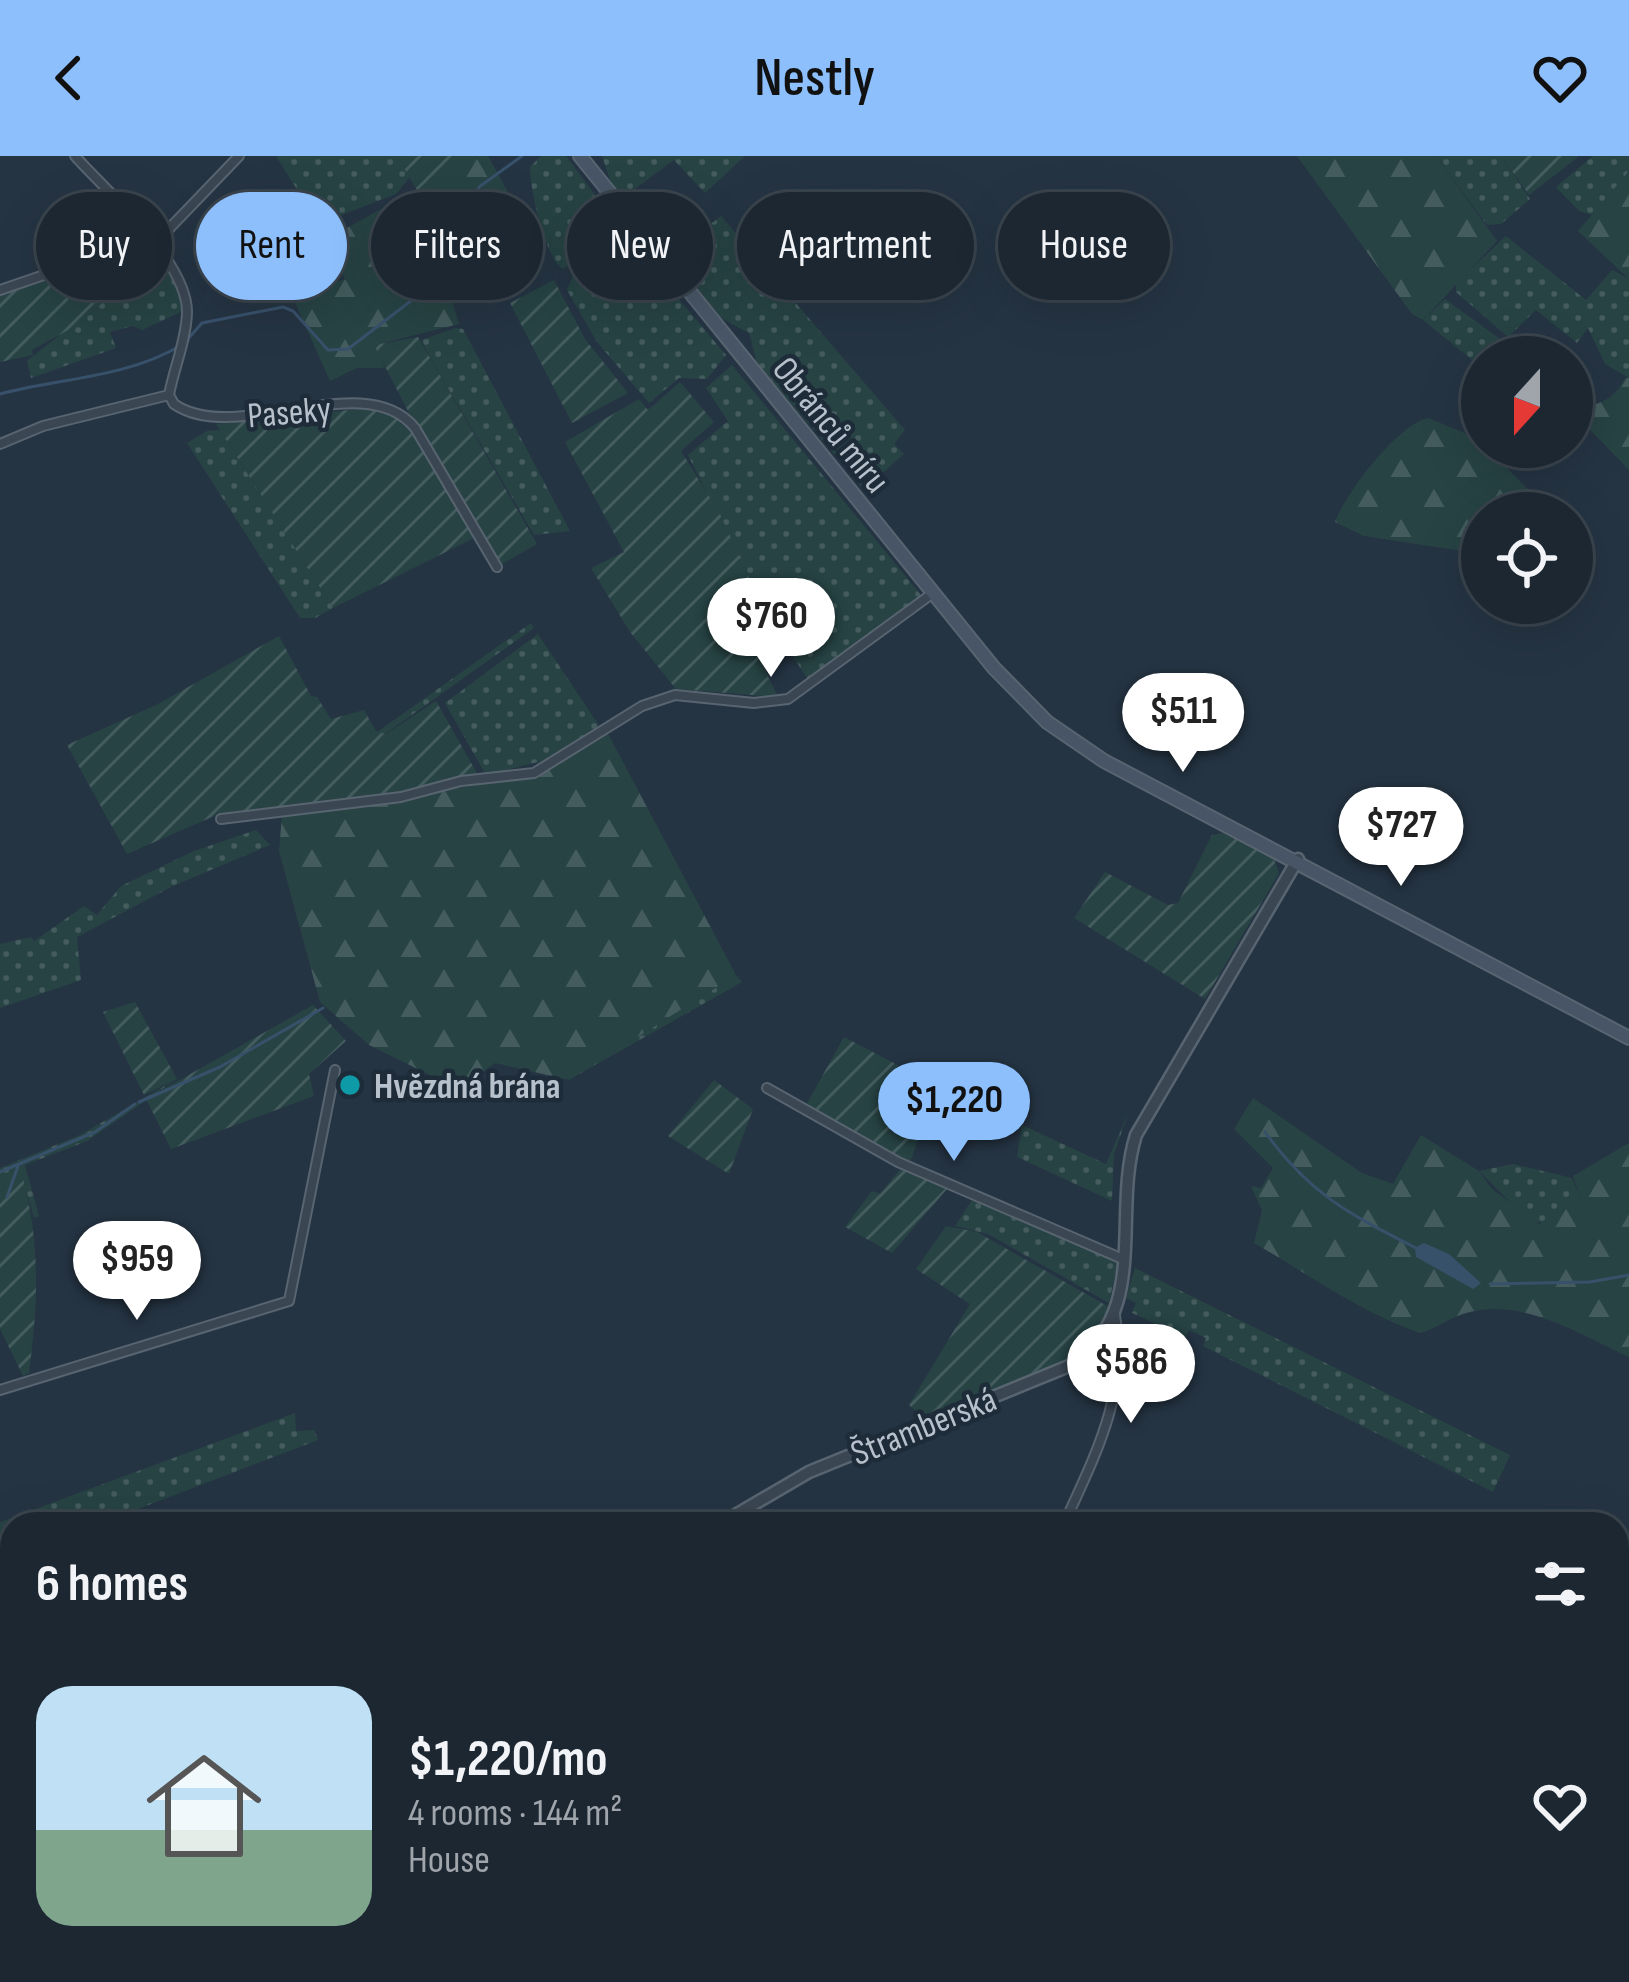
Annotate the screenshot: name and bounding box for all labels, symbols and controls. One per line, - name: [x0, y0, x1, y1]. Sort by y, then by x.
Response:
- icon: back: [36, 45, 102, 111]
- icon: heart: [1527, 45, 1593, 111]
- text: Nestly: [754, 46, 875, 111]
- chip: Buy: [36, 192, 172, 300]
- chip: Rent: [196, 192, 347, 300]
- chip: Filters: [371, 192, 543, 300]
- chip: New: [567, 192, 713, 300]
- chip: Apartment: [737, 192, 974, 300]
- chip: House: [998, 192, 1170, 300]
- north arrow: [1461, 336, 1593, 468]
- map controls: [1461, 336, 1593, 624]
- street label: Obránců míru: [762, 349, 898, 502]
- street label: Paseky: [246, 388, 333, 439]
- button: locate: [1461, 492, 1593, 624]
- pin: $760: [700, 578, 842, 680]
- text: $760: [734, 593, 808, 640]
- pin: $511: [1112, 673, 1254, 775]
- text: $511: [1149, 688, 1217, 735]
- pin: $727: [1330, 787, 1472, 889]
- text: $727: [1366, 802, 1436, 849]
- pin: $1,220: [856, 1062, 1052, 1164]
- place label: Hvězdná brána: [374, 1066, 560, 1109]
- marker: Hvězdná brána: [337, 1072, 363, 1098]
- text: $1,220: [905, 1077, 1003, 1124]
- pin: $959: [66, 1221, 208, 1323]
- text: $959: [100, 1236, 174, 1283]
- pin: $586: [1060, 1324, 1202, 1426]
- text: $586: [1094, 1339, 1168, 1386]
- street label: Štramberská: [845, 1379, 1003, 1476]
- icon: filters: [1527, 1551, 1593, 1617]
- text: 6 homes: [36, 1554, 188, 1615]
- text: $1,220/mo: [408, 1729, 607, 1790]
- icon: home: [132, 1734, 276, 1878]
- icon: heart: [1527, 1773, 1593, 1839]
- text: 4 rooms · 144 m²: [408, 1790, 622, 1837]
- text: House: [408, 1837, 490, 1884]

